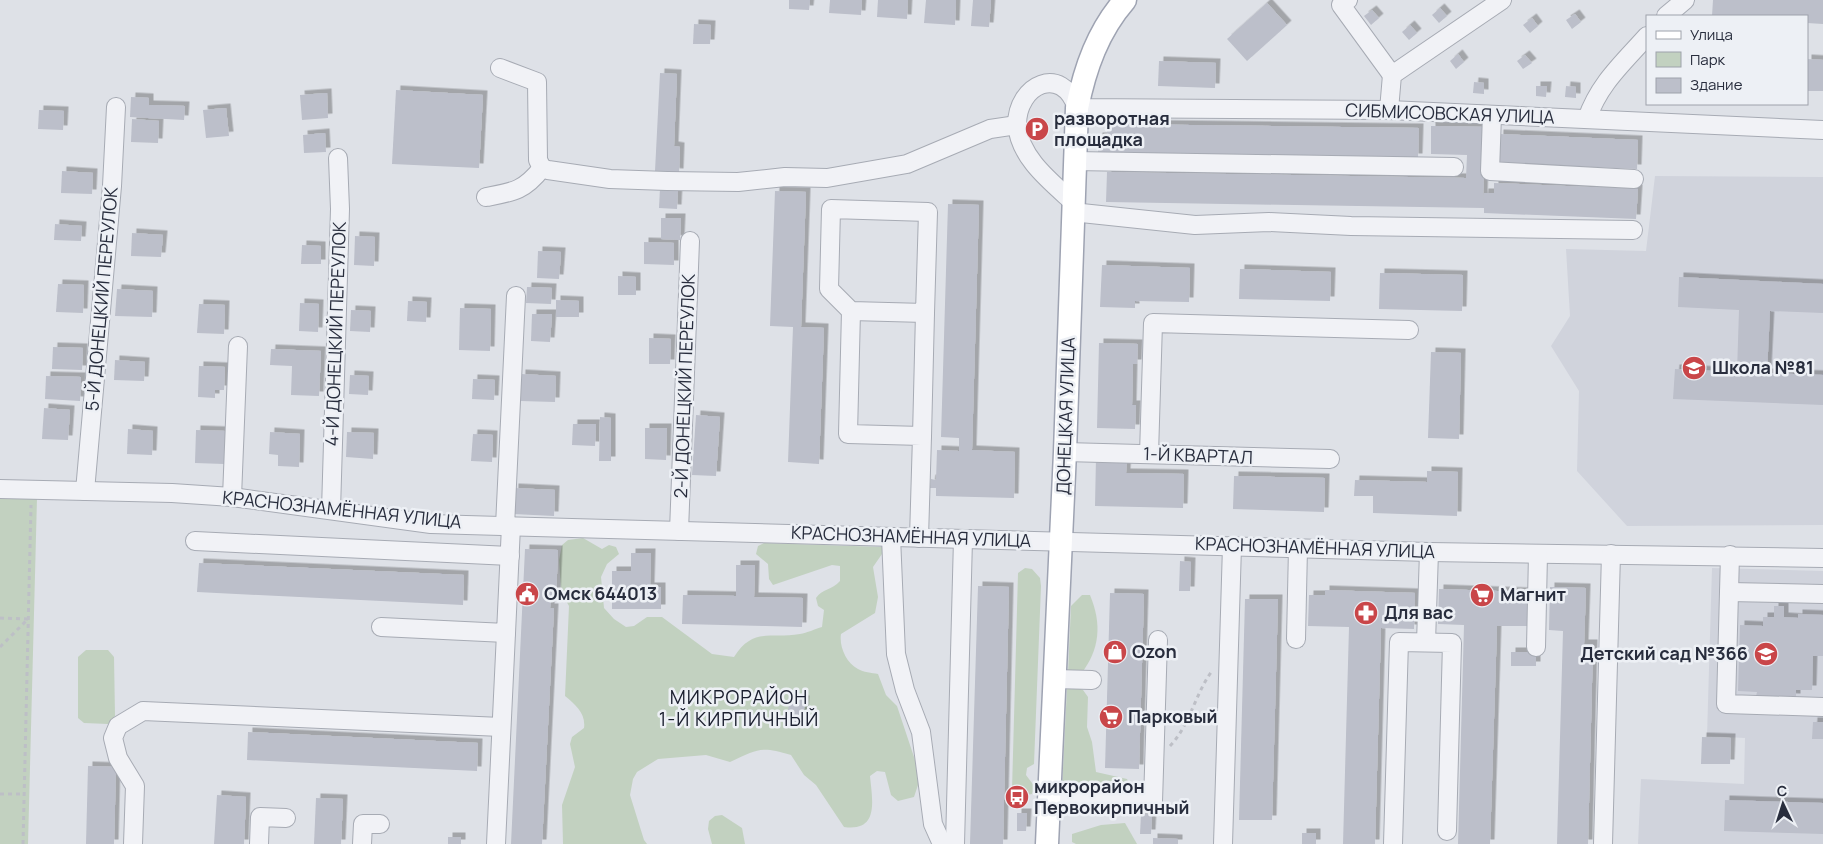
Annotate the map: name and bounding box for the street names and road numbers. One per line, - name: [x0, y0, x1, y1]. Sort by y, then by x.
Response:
- street label: СИБМИСОВСКАЯ УЛИЦА: [1345, 97, 1556, 129]
- street label: 5-Й ДОНЕЦКИЙ ПЕРЕУЛОК: [79, 186, 123, 412]
- street label: 4-Й ДОНЕЦКИЙ ПЕРЕУЛОК: [319, 221, 351, 447]
- street label: 2-Й ДОНЕЦКИЙ ПЕРЕУЛОК: [668, 273, 700, 499]
- street label: ДОНЕЦКАЯ УЛИЦА: [1050, 336, 1080, 495]
- street label: 1-Й КВАРТАЛ: [1143, 441, 1253, 469]
- street label: КРАСНОЗНАМЁННАЯ УЛИЦА: [221, 485, 464, 534]
- street label: КРАСНОЗНАМЁННАЯ УЛИЦА: [790, 520, 1032, 552]
- street label: КРАСНОЗНАМЁННАЯ УЛИЦА: [1194, 531, 1436, 563]

